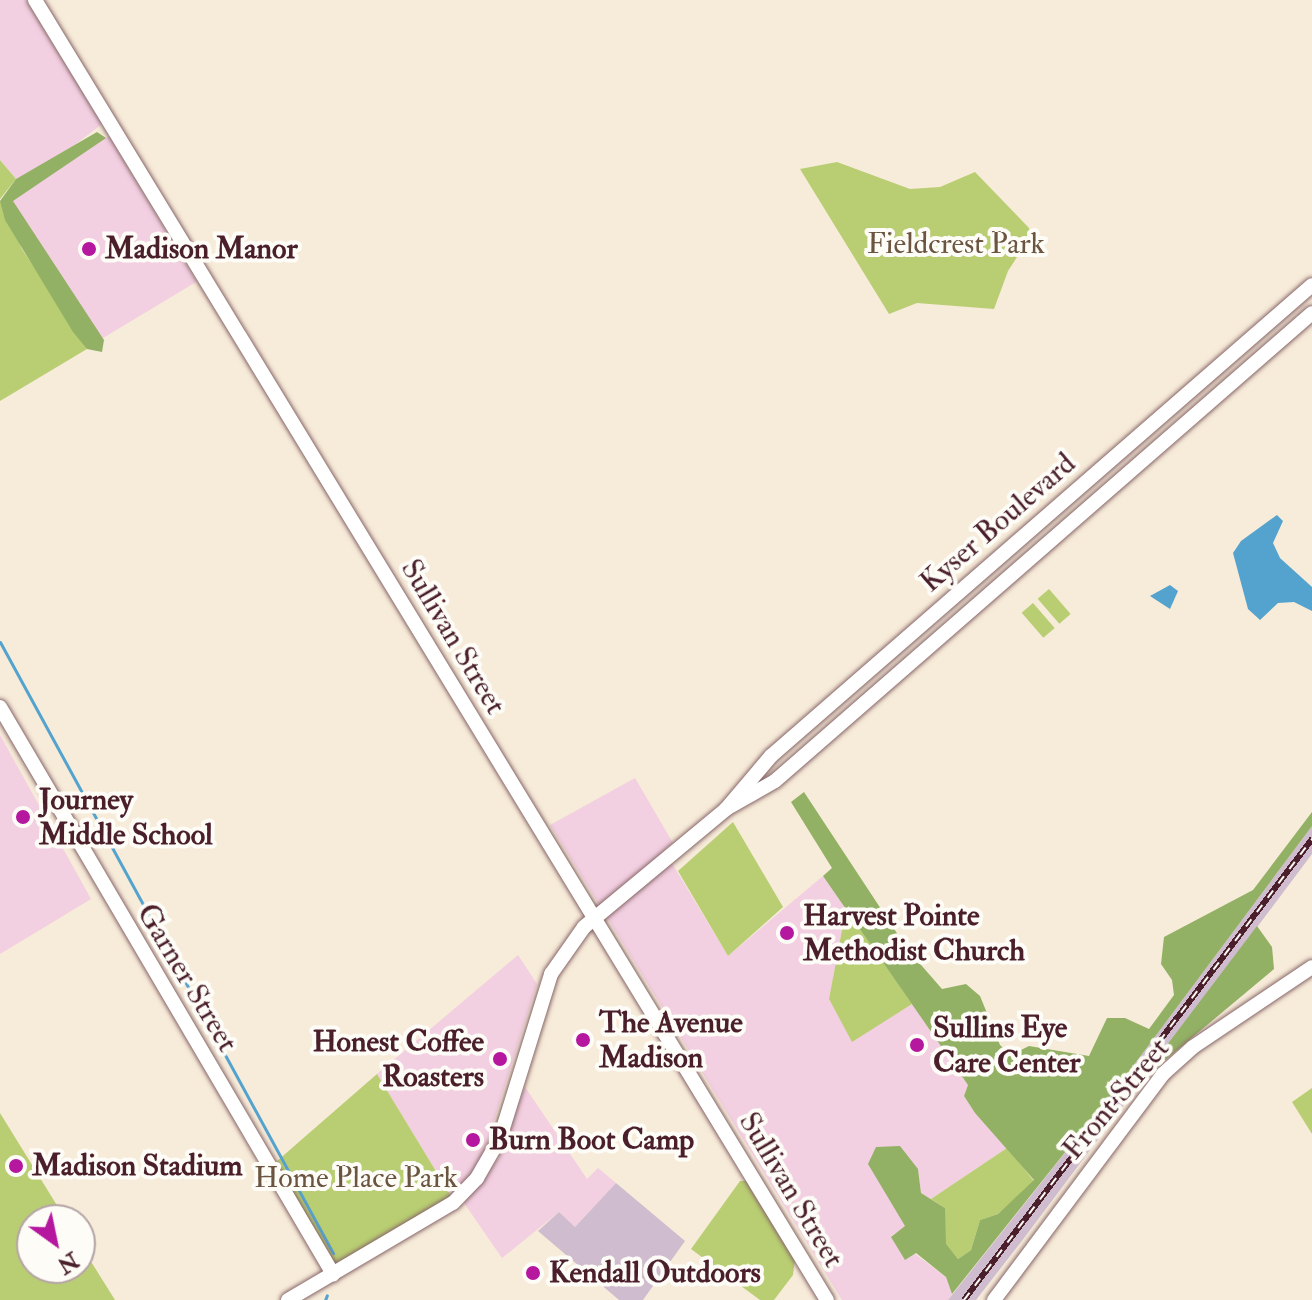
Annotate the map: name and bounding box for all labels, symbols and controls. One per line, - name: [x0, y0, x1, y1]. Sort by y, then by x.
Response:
- park label: Fieldcrest Park: [867, 226, 1045, 262]
- place label: Madison Manor: [105, 231, 298, 267]
- marker: Madison Manor: [80, 240, 98, 258]
- street label: Kyser Boulevard: [913, 446, 1083, 600]
- street label: Sullivan Street: [393, 553, 513, 721]
- place label: Journey Middle School: [39, 782, 213, 852]
- marker: Journey Middle School: [14, 808, 32, 826]
- street label: Garner Street: [129, 897, 245, 1059]
- place label: Harvest Pointe Methodist Church: [803, 898, 1025, 968]
- marker: Harvest Pointe Methodist Church: [778, 924, 796, 942]
- place label: The Avenue Madison: [599, 1005, 743, 1076]
- place label: Sullins Eye Care Center: [933, 1010, 1080, 1080]
- place label: Honest Coffee Roasters: [312, 1024, 484, 1094]
- marker: The Avenue Madison: [574, 1031, 592, 1049]
- street label: Front Street: [1055, 1031, 1177, 1167]
- marker: Sullins Eye Care Center: [908, 1036, 926, 1054]
- marker: Honest Coffee Roasters: [491, 1050, 509, 1068]
- street label: Sullivan Street: [731, 1106, 851, 1274]
- place label: Burn Boot Camp: [489, 1122, 694, 1158]
- marker: Burn Boot Camp: [464, 1131, 482, 1149]
- place label: Madison Stadium: [32, 1148, 243, 1184]
- marker: Madison Stadium: [7, 1157, 25, 1175]
- park label: Home Place Park: [254, 1160, 458, 1196]
- north arrow: [16, 1204, 96, 1284]
- text: N: [52, 1245, 84, 1280]
- place label: Kendall Outdoors: [549, 1255, 761, 1291]
- marker: Kendall Outdoors: [524, 1264, 542, 1282]

